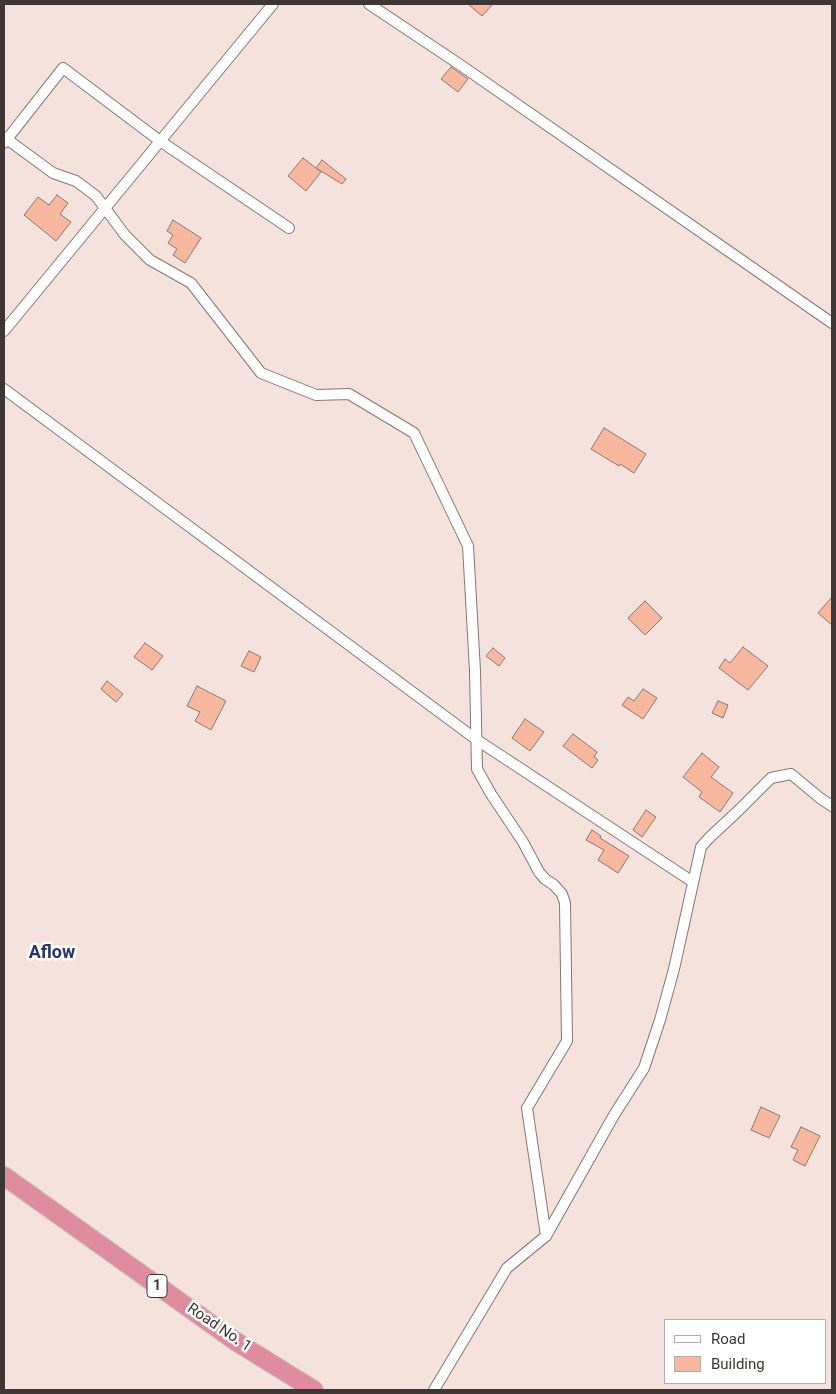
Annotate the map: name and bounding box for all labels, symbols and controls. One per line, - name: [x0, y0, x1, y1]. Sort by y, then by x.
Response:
- district label: Aflow: [29, 942, 75, 964]
- road number: 1: [147, 1274, 167, 1298]
- street label: Road No. 1: [184, 1300, 254, 1356]
- legend: [664, 1319, 826, 1384]
- text: Road: [711, 1330, 745, 1348]
- text: Building: [711, 1355, 765, 1373]

